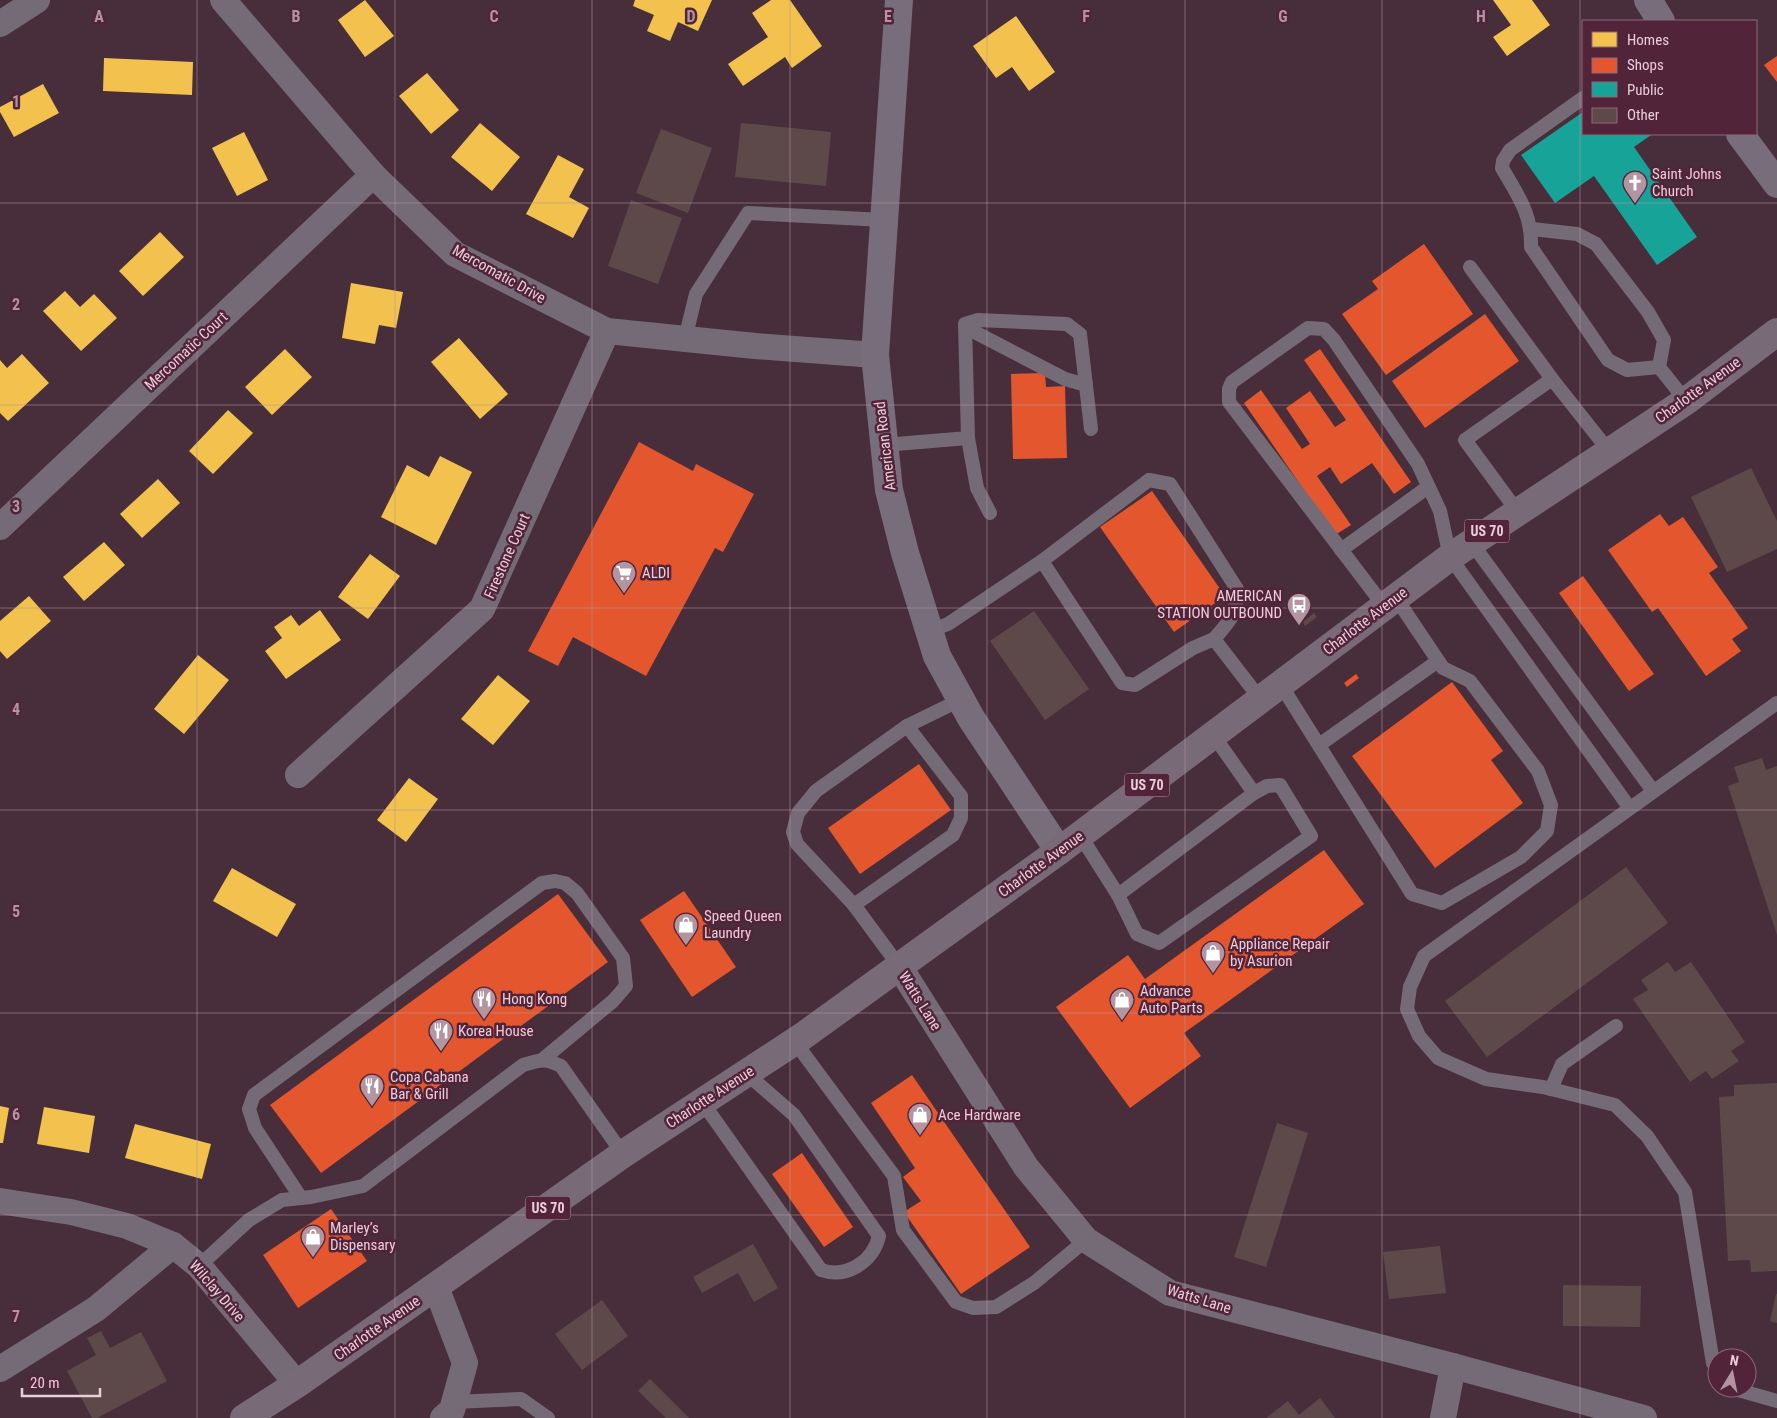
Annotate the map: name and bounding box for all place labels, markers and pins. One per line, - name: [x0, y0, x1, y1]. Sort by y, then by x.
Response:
- place label: Saint Johns Church: [1652, 165, 1722, 200]
- church icon: Saint Johns Church: [1622, 170, 1648, 204]
- supermarket icon: ALDI: [611, 560, 637, 594]
- place label: ALDI: [642, 564, 670, 582]
- place label: AMERICAN STATION OUTBOUND: [1157, 587, 1282, 622]
- bus stop icon: AMERICAN STATION OUTBOUND: [1286, 592, 1312, 626]
- place label: Speed Queen Laundry: [704, 907, 782, 942]
- shop icon: Speed Queen Laundry: [673, 912, 699, 946]
- place label: Appliance Repair by Asurion: [1230, 935, 1330, 970]
- shop icon: Appliance Repair by Asurion: [1200, 940, 1226, 974]
- place label: Advance Auto Parts: [1140, 982, 1203, 1017]
- restaurant icon: Hong Kong: [471, 986, 497, 1020]
- shop icon: Advance Auto Parts: [1109, 987, 1135, 1021]
- place label: Hong Kong: [502, 990, 567, 1008]
- restaurant icon: Korea House: [428, 1018, 454, 1052]
- place label: Korea House: [458, 1022, 534, 1040]
- place label: Copa Cabana Bar & Grill: [390, 1068, 469, 1103]
- restaurant icon: Copa Cabana Bar & Grill: [359, 1073, 385, 1107]
- shop icon: Ace Hardware: [907, 1102, 933, 1136]
- place label: Ace Hardware: [938, 1106, 1021, 1124]
- place label: Marley’s Dispensary: [330, 1219, 396, 1254]
- shop icon: Marley’s Dispensary: [300, 1224, 326, 1258]

